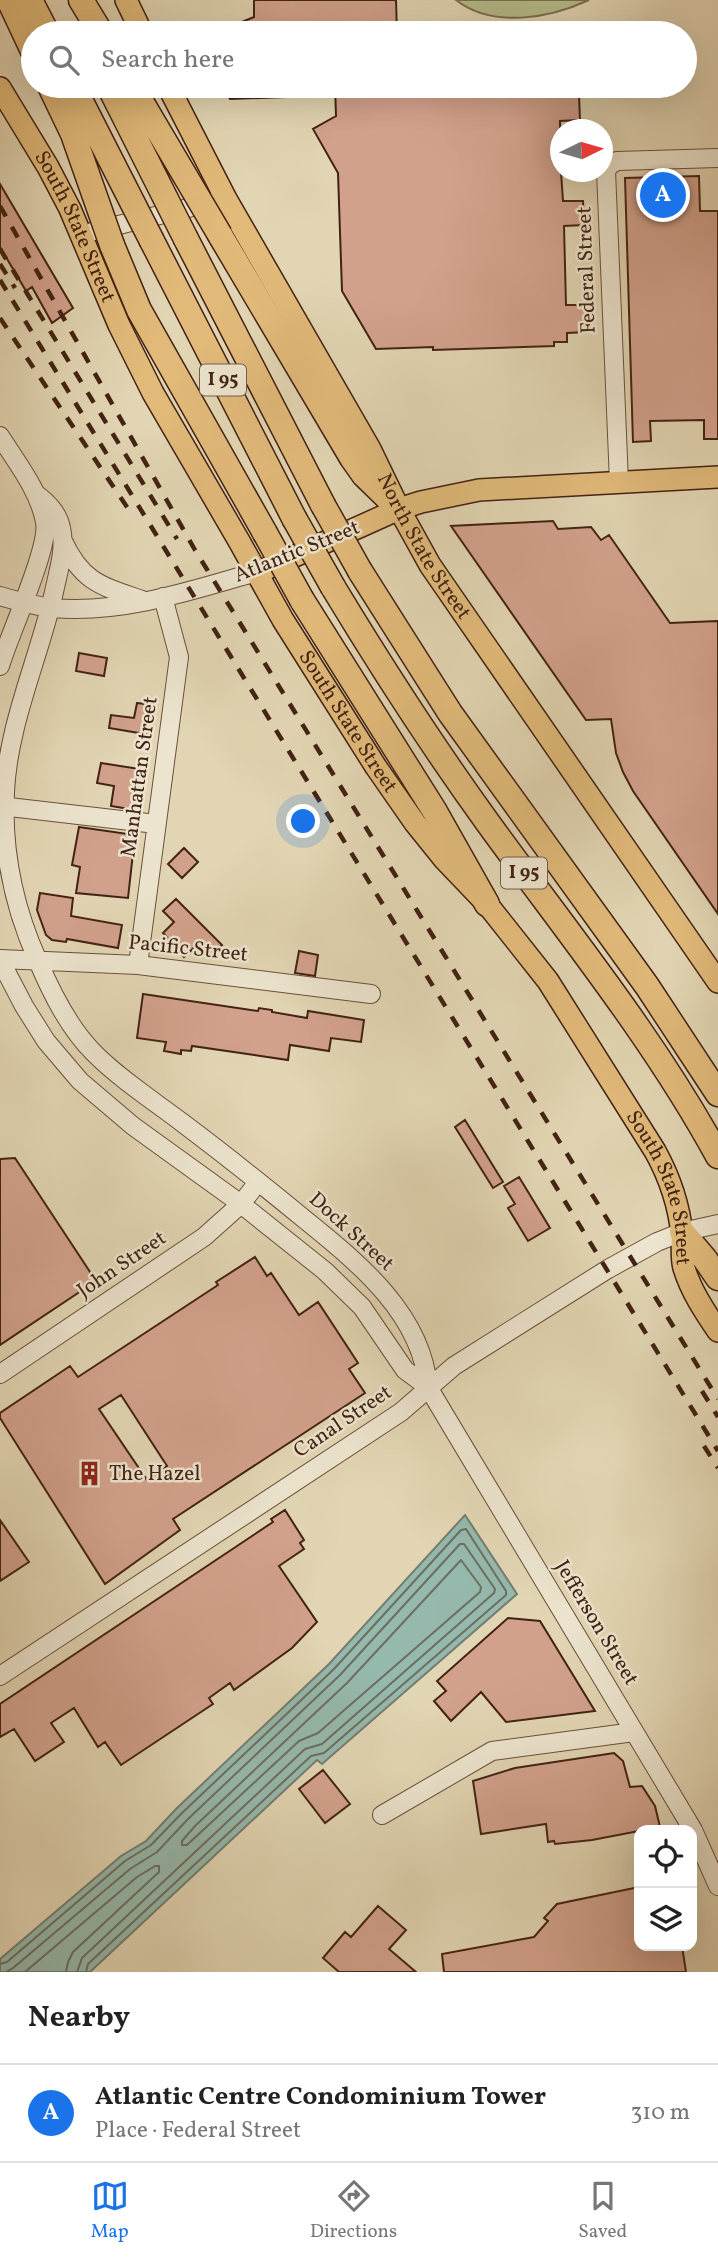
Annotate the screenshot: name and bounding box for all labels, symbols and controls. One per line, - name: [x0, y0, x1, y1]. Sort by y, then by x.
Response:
- search box: [21, 21, 697, 98]
- icon: search: [45, 41, 83, 79]
- text: Search here: [101, 42, 234, 78]
- north arrow: [550, 119, 613, 182]
- street label: South State Street: [27, 145, 122, 307]
- pin: A: [640, 169, 686, 221]
- street label: Federal Street: [570, 206, 604, 334]
- road number: I 95: [200, 364, 246, 396]
- street label: North State Street: [369, 469, 478, 625]
- street label: Atlantic Street: [230, 514, 364, 590]
- street label: South State Street: [291, 645, 404, 799]
- street label: Manhattan Street: [114, 695, 166, 859]
- your location: [286, 804, 320, 838]
- road number: I 95: [501, 858, 547, 888]
- street label: Pacific Street: [127, 928, 249, 970]
- street label: South State Street: [619, 1105, 698, 1267]
- street label: Dock Street: [302, 1186, 400, 1278]
- street label: John Street: [72, 1224, 172, 1306]
- street label: Canal Street: [288, 1378, 398, 1466]
- building icon: The Hazel: [75, 1460, 103, 1488]
- place label: The Hazel: [109, 1460, 201, 1489]
- street label: Jefferson Street: [547, 1555, 645, 1691]
- map controls: [634, 1825, 697, 1951]
- button: locate: [634, 1825, 697, 1888]
- button: layers: [634, 1888, 697, 1951]
- text: Nearby: [28, 1997, 130, 2039]
- text: Atlantic Centre Condominium Tower: [95, 2079, 546, 2115]
- text: A: [43, 2097, 59, 2129]
- text: 310 m: [630, 2097, 690, 2129]
- text: Place · Federal Street: [95, 2115, 301, 2147]
- tab: Map: [91, 2177, 129, 2245]
- tab: Directions: [310, 2177, 397, 2245]
- tab: Saved: [578, 2177, 627, 2245]

